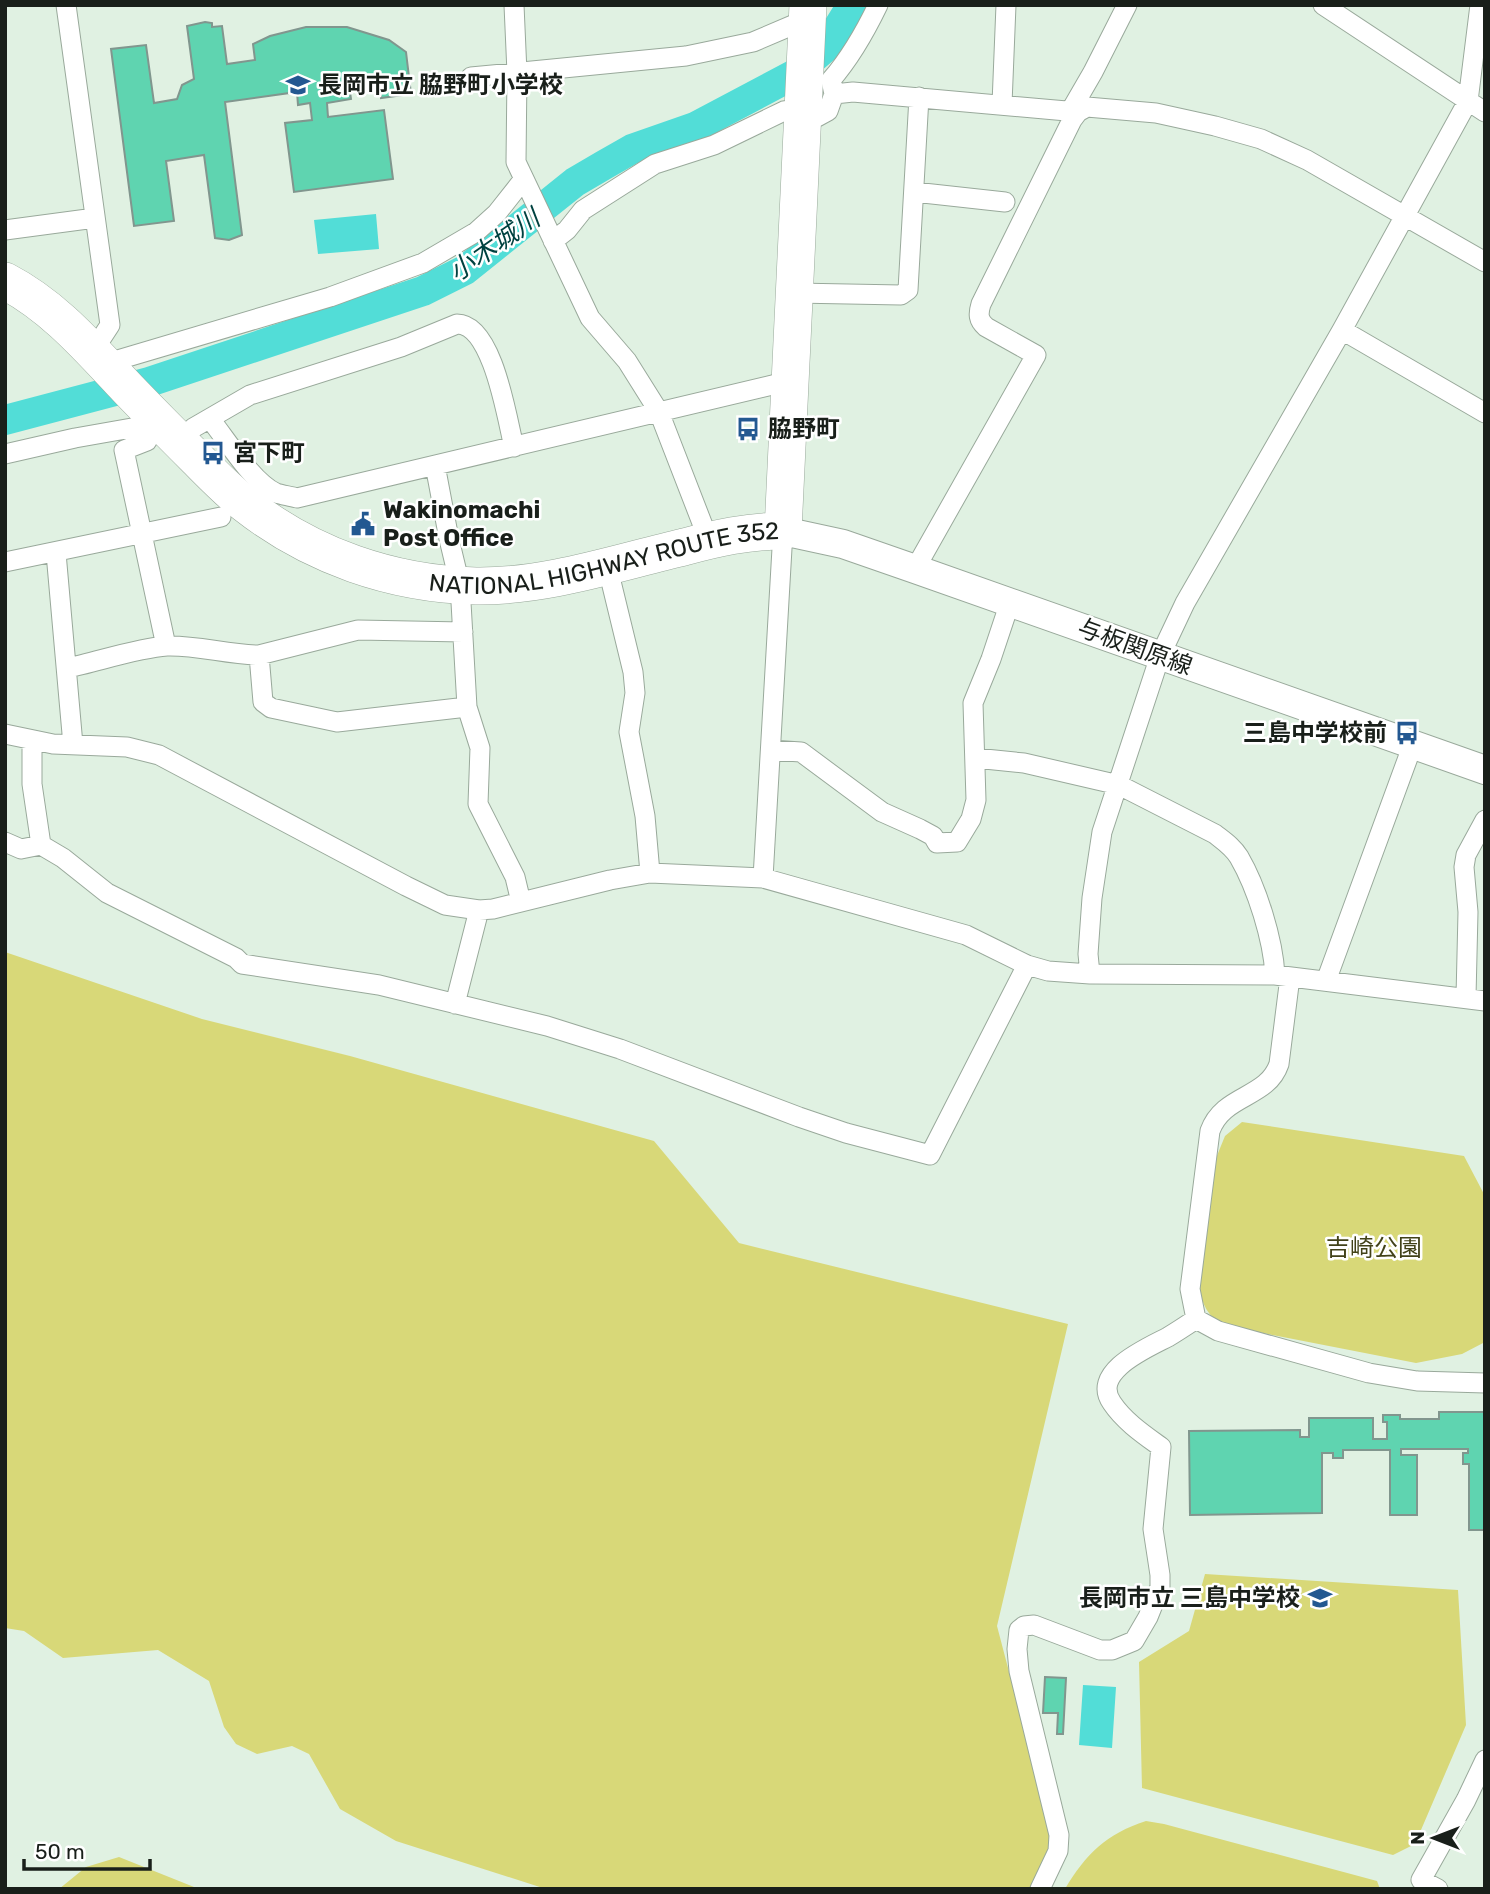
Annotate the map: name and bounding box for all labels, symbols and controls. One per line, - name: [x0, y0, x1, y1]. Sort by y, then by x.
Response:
- school or university icon: 長岡市立 脇野町小学校: [284, 71, 312, 99]
- place label: 長岡市立 脇野町小学校: [318, 71, 563, 99]
- water label: 小木城川: [443, 201, 548, 288]
- bus stop icon: 脇野町: [734, 415, 762, 443]
- place label: 脇野町: [768, 415, 840, 443]
- bus stop icon: 宮下町: [199, 439, 227, 467]
- place label: 宮下町: [233, 439, 305, 467]
- place label: Wakinomachi Post Office: [383, 496, 540, 552]
- public building icon: Wakinomachi Post Office: [349, 510, 377, 538]
- street label: NATIONAL HIGHWAY ROUTE 352: [427, 517, 780, 600]
- street label: 与板関原線: [1074, 613, 1196, 681]
- place label: 三島中学校前: [1243, 719, 1387, 747]
- bus stop icon: 三島中学校前: [1393, 719, 1421, 747]
- park label: 吉崎公園: [1326, 1234, 1422, 1262]
- place label: 長岡市立 三島中学校: [1079, 1584, 1300, 1612]
- school or university icon: 長岡市立 三島中学校: [1306, 1584, 1334, 1612]
- north arrow: [1399, 1803, 1469, 1873]
- scale bar: [24, 1828, 150, 1872]
- text: N: [1406, 1831, 1429, 1845]
- text: 50 m: [35, 1839, 85, 1864]

